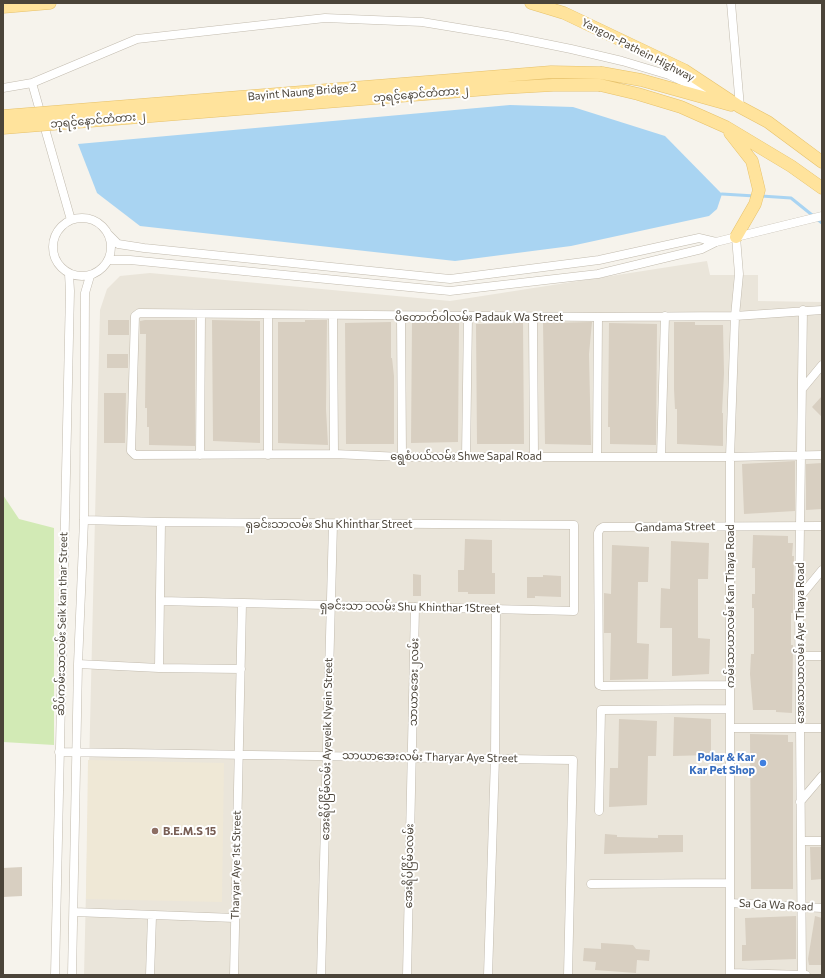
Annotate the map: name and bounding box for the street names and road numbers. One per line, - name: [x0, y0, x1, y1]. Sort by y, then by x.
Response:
- street label: Yangon-Pathein Highway: [579, 16, 697, 84]
- street label: Bayint Naung Bridge 2: [247, 81, 357, 103]
- street label: ဘုရင့်နောင်တံတား ၂: [373, 83, 469, 105]
- street label: ဘုရင့်နောင်တံတား ၂: [50, 109, 146, 131]
- street label: ပိတောက်ဝါလမ်း Padauk Wa Street: [395, 310, 563, 324]
- street label: ရွေစံပယ်လမ်း Shwe Sapal Road: [390, 449, 542, 463]
- street label: ရှခင်းသာလမ်း Shu Khinthar Street: [246, 517, 412, 531]
- street label: Gandama Street: [635, 520, 715, 534]
- street label: ကမ်းသာယာလမ်း Kan Thaya Road: [723, 524, 737, 688]
- street label: ဆိပ်ကမ်းသာလမ်း Seik kan thar Street: [54, 532, 70, 716]
- street label: အေးသာယာလမ်း Aye Thaya Road: [793, 562, 807, 724]
- street label: ရှခင်းသာ ၁လမ်း Shu Khinthar 1Street: [320, 599, 500, 615]
- street label: သာယာအေး၂လမ်း: [407, 638, 421, 726]
- street label: အေးရိပ်ငြိမ်လမ်း Ayeyeik Nyein Street: [319, 658, 335, 840]
- street label: သာယာအေးလမ်း Tharyar Aye Street: [342, 749, 518, 765]
- street label: Tharyar Aye 1st Street: [228, 810, 244, 920]
- street label: အေးရိပ်ငြိမ်၁လမ်း: [402, 823, 416, 909]
- street label: Sa Ga Wa Road: [738, 896, 814, 914]

